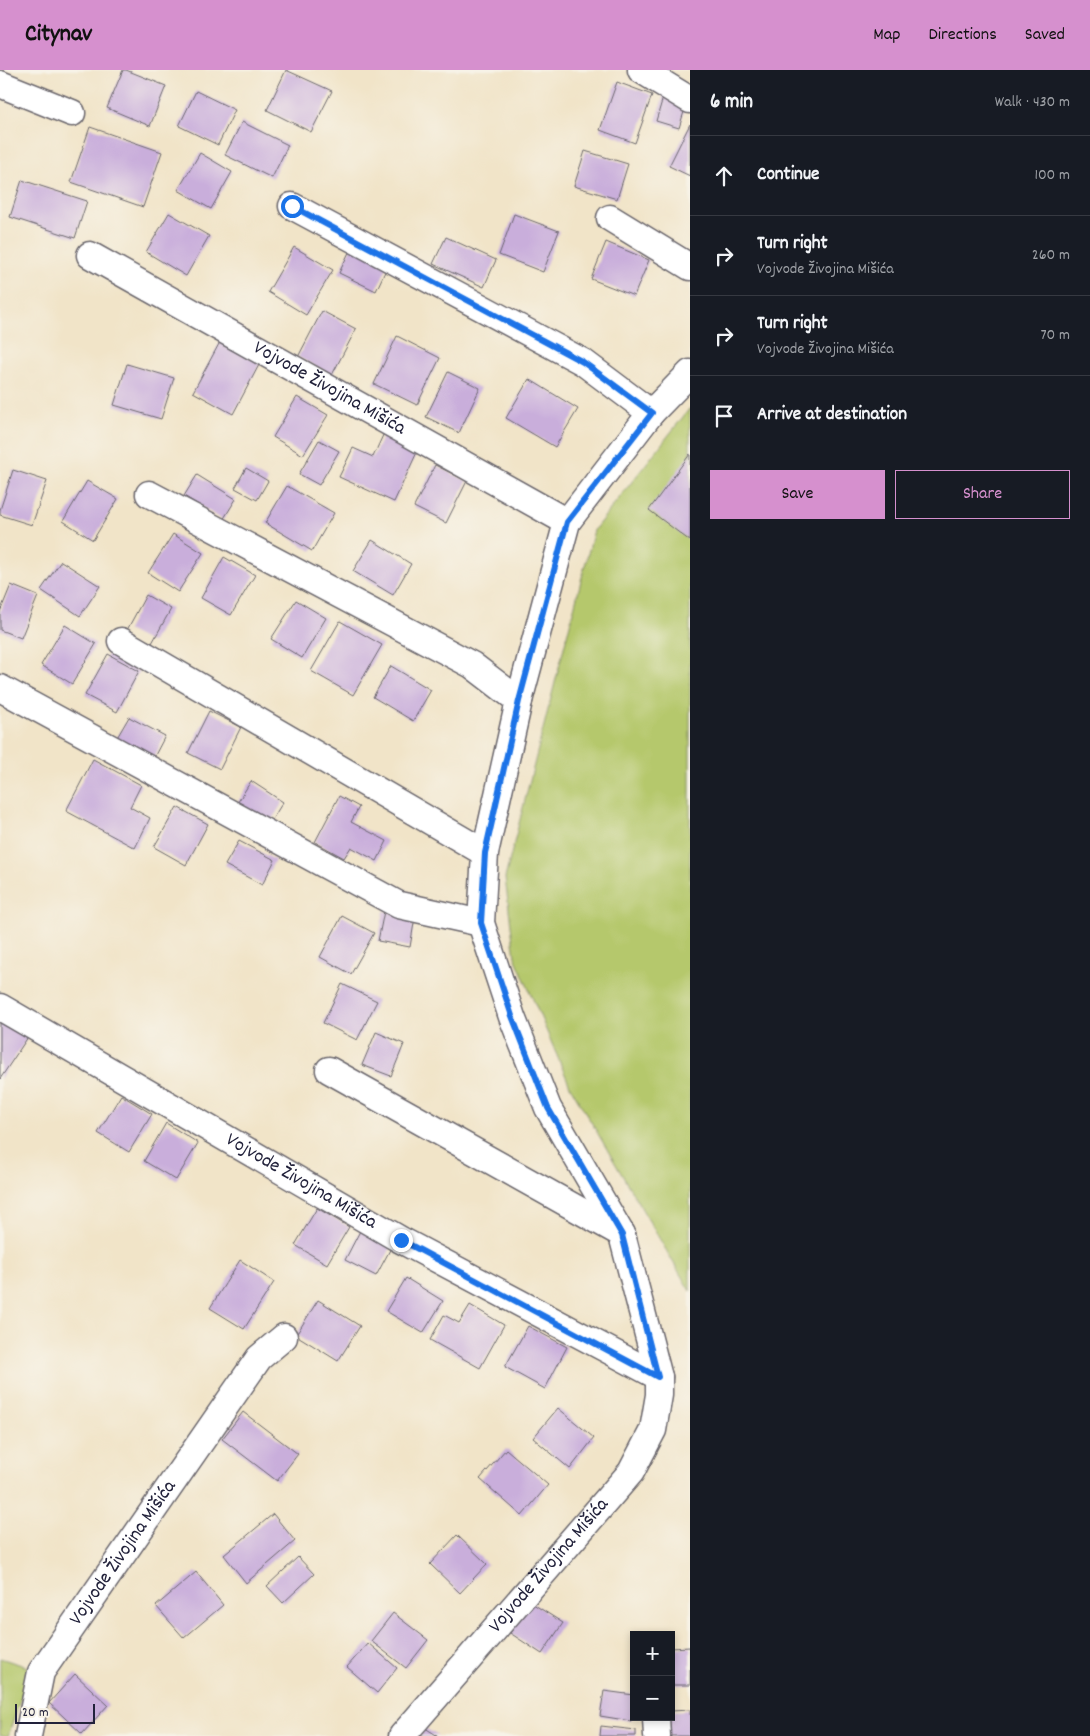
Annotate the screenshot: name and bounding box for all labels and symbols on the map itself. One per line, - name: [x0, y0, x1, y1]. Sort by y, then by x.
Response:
- route start: [281, 195, 304, 218]
- street label: Vojvode Živojina Mišića: [248, 335, 411, 443]
- street label: Vojvode Živojina Mišića: [220, 1127, 382, 1237]
- route end: [390, 1229, 413, 1252]
- street label: Vojvode Živojina Mišića: [63, 1474, 184, 1631]
- street label: Vojvode Živojina Mišića: [483, 1492, 616, 1640]
- scale bar: [15, 1701, 95, 1724]

